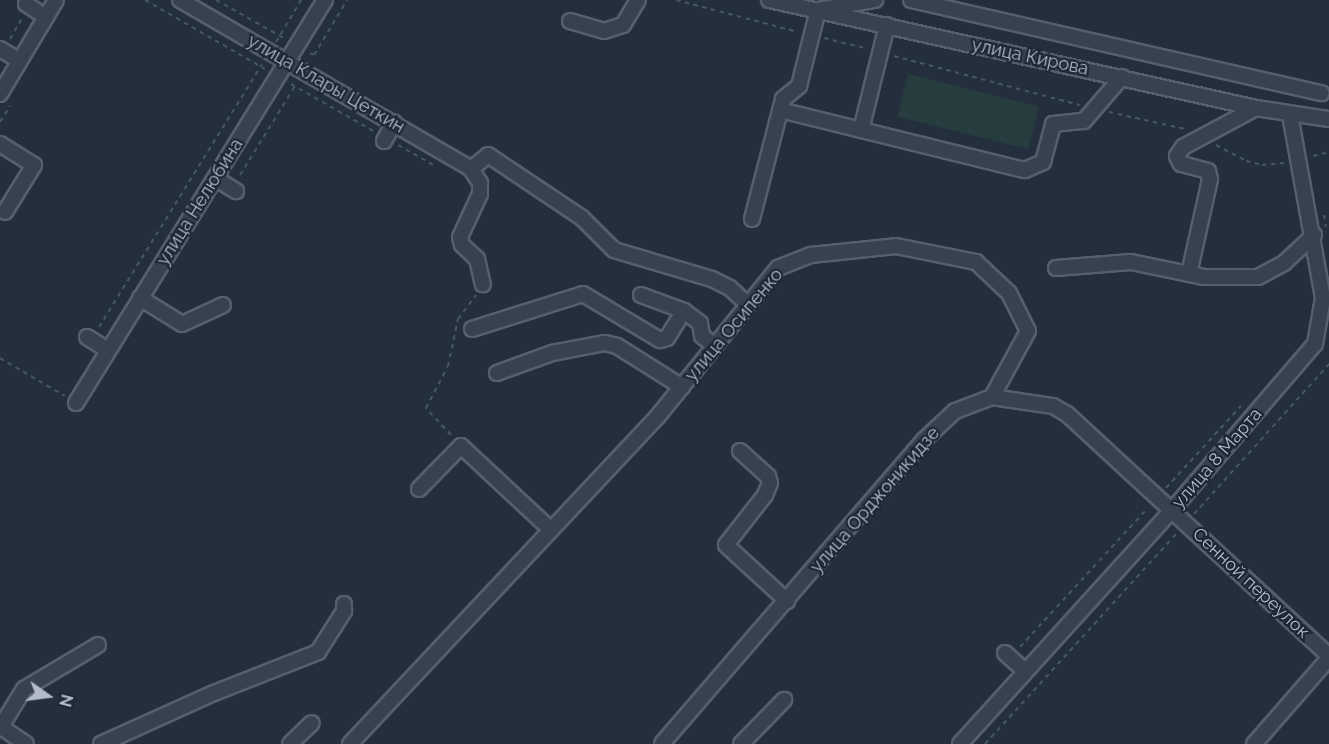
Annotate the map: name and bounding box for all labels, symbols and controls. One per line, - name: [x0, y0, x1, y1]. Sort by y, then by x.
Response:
- street label: улица Клары Цеткин: [244, 30, 408, 138]
- street label: улица Кирова: [970, 34, 1090, 80]
- street label: улица Нелюбина: [152, 135, 248, 269]
- street label: улица Осипенко: [681, 264, 787, 386]
- street label: улица 8 Марта: [1168, 403, 1266, 513]
- street label: улица Орджоникидзе: [806, 423, 944, 577]
- street label: Сенной переулок: [1188, 523, 1314, 643]
- north arrow: [18, 666, 78, 726]
- text: N: [55, 692, 77, 709]

